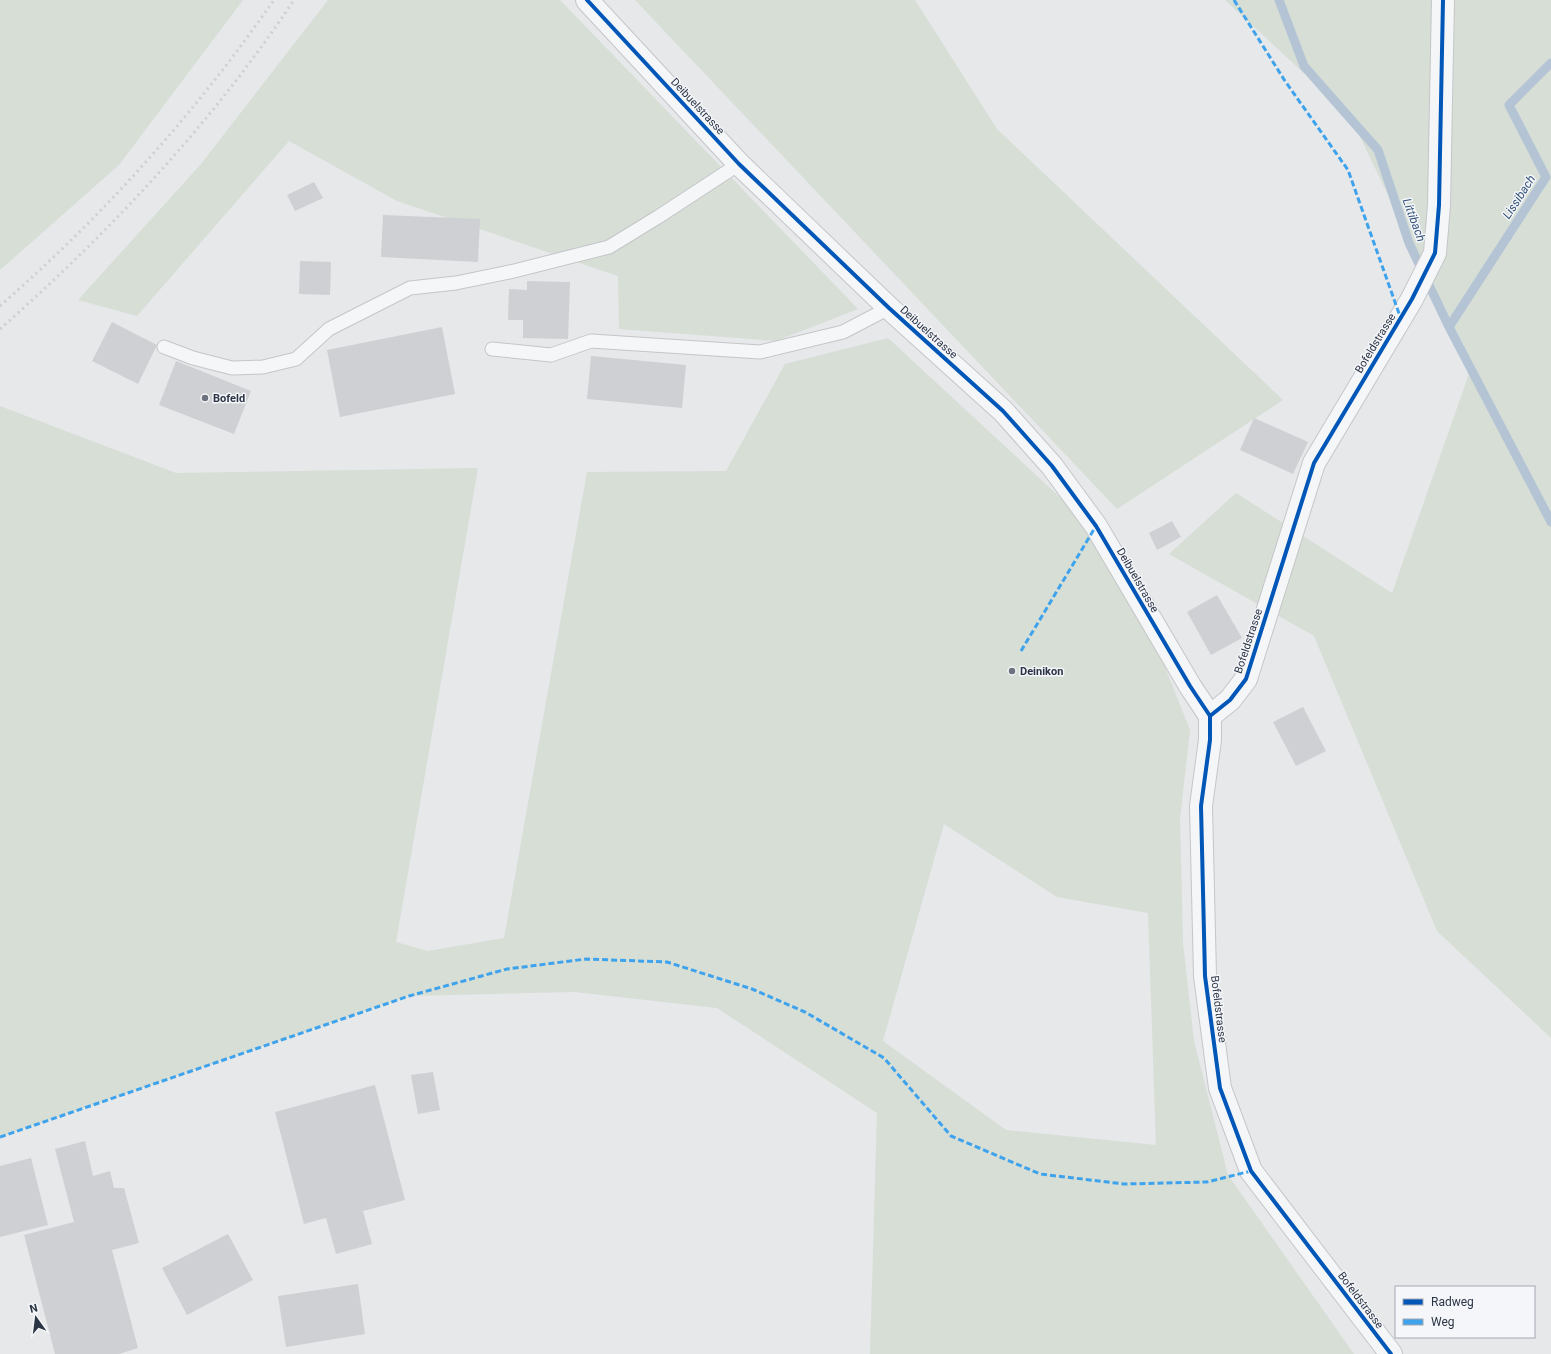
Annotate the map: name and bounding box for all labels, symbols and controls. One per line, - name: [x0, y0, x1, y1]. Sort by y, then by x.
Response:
- street label: Deibuelstrasse: [668, 75, 727, 137]
- water label: Lissibach: [1500, 173, 1538, 221]
- water label: Littibach: [1400, 196, 1428, 244]
- street label: Deibuelstrasse: [897, 303, 960, 362]
- street label: Bofeldstrasse: [1352, 311, 1398, 376]
- place label: Bofeld: [213, 392, 245, 405]
- marker: Bofeld: [200, 393, 210, 403]
- street label: Deibuelstrasse: [1114, 546, 1161, 615]
- street label: Bofeldstrasse: [1232, 607, 1265, 675]
- place label: Deinikon: [1020, 665, 1063, 678]
- marker: Deinikon: [1007, 666, 1017, 676]
- street label: Bofeldstrasse: [1208, 975, 1229, 1044]
- street label: Bofeldstrasse: [1335, 1269, 1386, 1331]
- legend: [1395, 1286, 1535, 1338]
- text: Radweg: [1431, 1295, 1474, 1309]
- north arrow: [16, 1298, 56, 1338]
- text: N: [28, 1301, 39, 1316]
- text: Weg: [1431, 1315, 1455, 1329]

